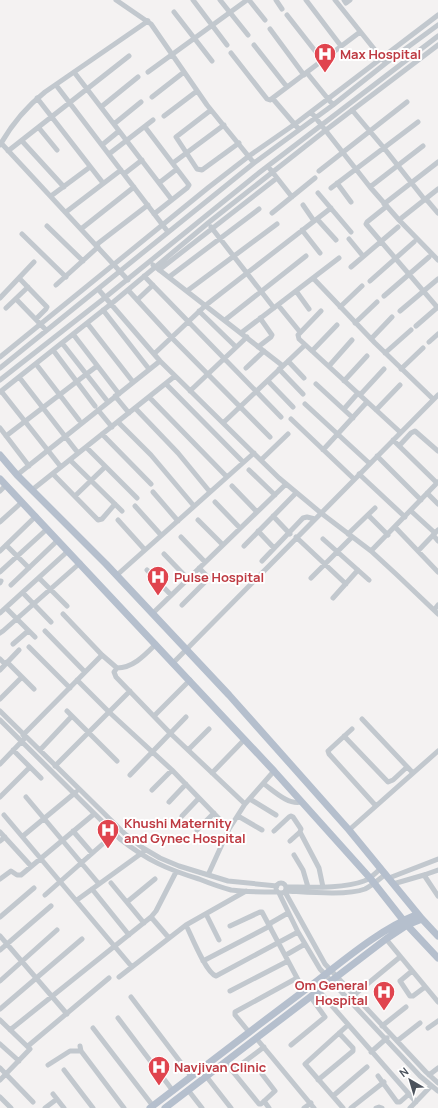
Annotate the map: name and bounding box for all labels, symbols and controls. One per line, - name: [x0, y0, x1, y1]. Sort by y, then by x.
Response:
- hospital icon: Max Hospital: [312, 41, 338, 74]
- place label: Max Hospital: [340, 45, 421, 63]
- hospital icon: Pulse Hospital: [145, 564, 171, 597]
- place label: Pulse Hospital: [174, 568, 264, 586]
- place label: Khushi Maternity and Gynec Hospital: [124, 814, 246, 847]
- hospital icon: Khushi Maternity and Gynec Hospital: [95, 817, 121, 850]
- place label: Om General Hospital: [295, 976, 368, 1009]
- hospital icon: Om General Hospital: [371, 979, 397, 1012]
- hospital icon: Navjivan Clinic: [146, 1054, 172, 1087]
- place label: Navjivan Clinic: [174, 1058, 267, 1076]
- north arrow: [390, 1060, 430, 1100]
- text: N: [396, 1063, 411, 1080]

